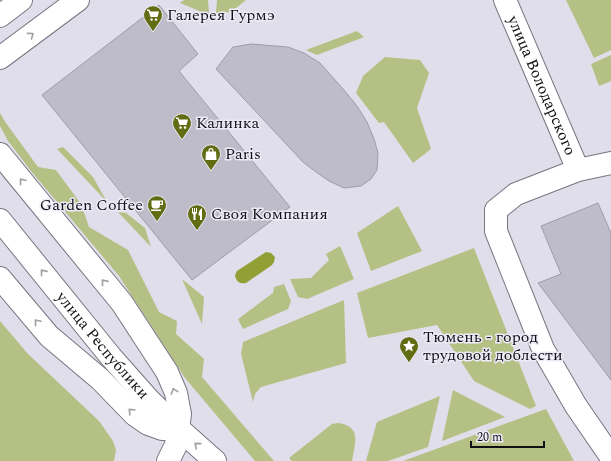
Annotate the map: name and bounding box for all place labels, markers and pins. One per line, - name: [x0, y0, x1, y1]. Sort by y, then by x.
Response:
- place label: Галерея Гурмэ: [167, 3, 275, 27]
- supermarket icon: Галерея Гурмэ: [142, 4, 164, 32]
- place label: Калинка: [196, 111, 259, 135]
- supermarket icon: Калинка: [171, 112, 193, 140]
- place label: Paris: [225, 142, 261, 166]
- shop icon: Paris: [200, 143, 222, 171]
- place label: Garden Coffee: [40, 193, 143, 217]
- cafe icon: Garden Coffee: [146, 194, 168, 222]
- place label: Своя Компания: [211, 202, 328, 226]
- restaurant icon: Своя Компания: [186, 203, 208, 231]
- place label: Тюмень - город трудовой доблести: [423, 325, 563, 367]
- place icon: Тюмень - город трудовой доблести: [398, 335, 420, 363]

